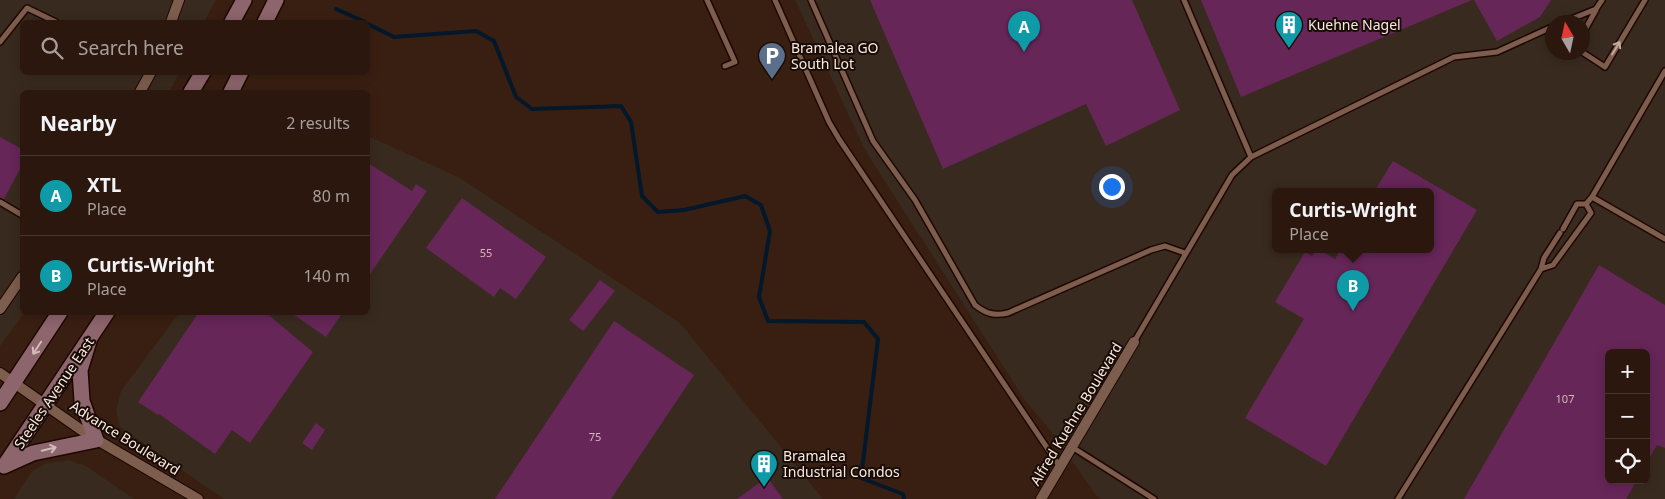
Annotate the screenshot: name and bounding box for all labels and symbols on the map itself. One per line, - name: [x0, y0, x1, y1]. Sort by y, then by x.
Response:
- building icon: Kuehne Nagel: [1274, 10, 1304, 49]
- pin: A: [1008, 11, 1040, 52]
- place label: Kuehne Nagel: [1308, 15, 1401, 34]
- north arrow: [1545, 15, 1590, 60]
- place label: Bramalea GO South Lot: [791, 38, 879, 73]
- parking icon: Bramalea GO South Lot: [757, 41, 787, 80]
- one-way arrow: [1612, 41, 1622, 55]
- your location: [1099, 174, 1125, 200]
- house number: 55: [480, 245, 492, 260]
- pin: B: [1337, 270, 1369, 311]
- street label: Steeles Avenue East: [9, 333, 98, 452]
- street label: Alfred Kuehne Boulevard: [1025, 339, 1126, 489]
- one-way arrow: [32, 341, 42, 355]
- house number: 107: [1556, 391, 1574, 406]
- street label: Advance Boulevard: [67, 396, 184, 479]
- house number: 75: [589, 429, 601, 444]
- one-way arrow: [41, 444, 57, 453]
- place label: Bramalea Industrial Condos: [783, 446, 900, 481]
- building icon: Bramalea Industrial Condos: [749, 449, 779, 488]

